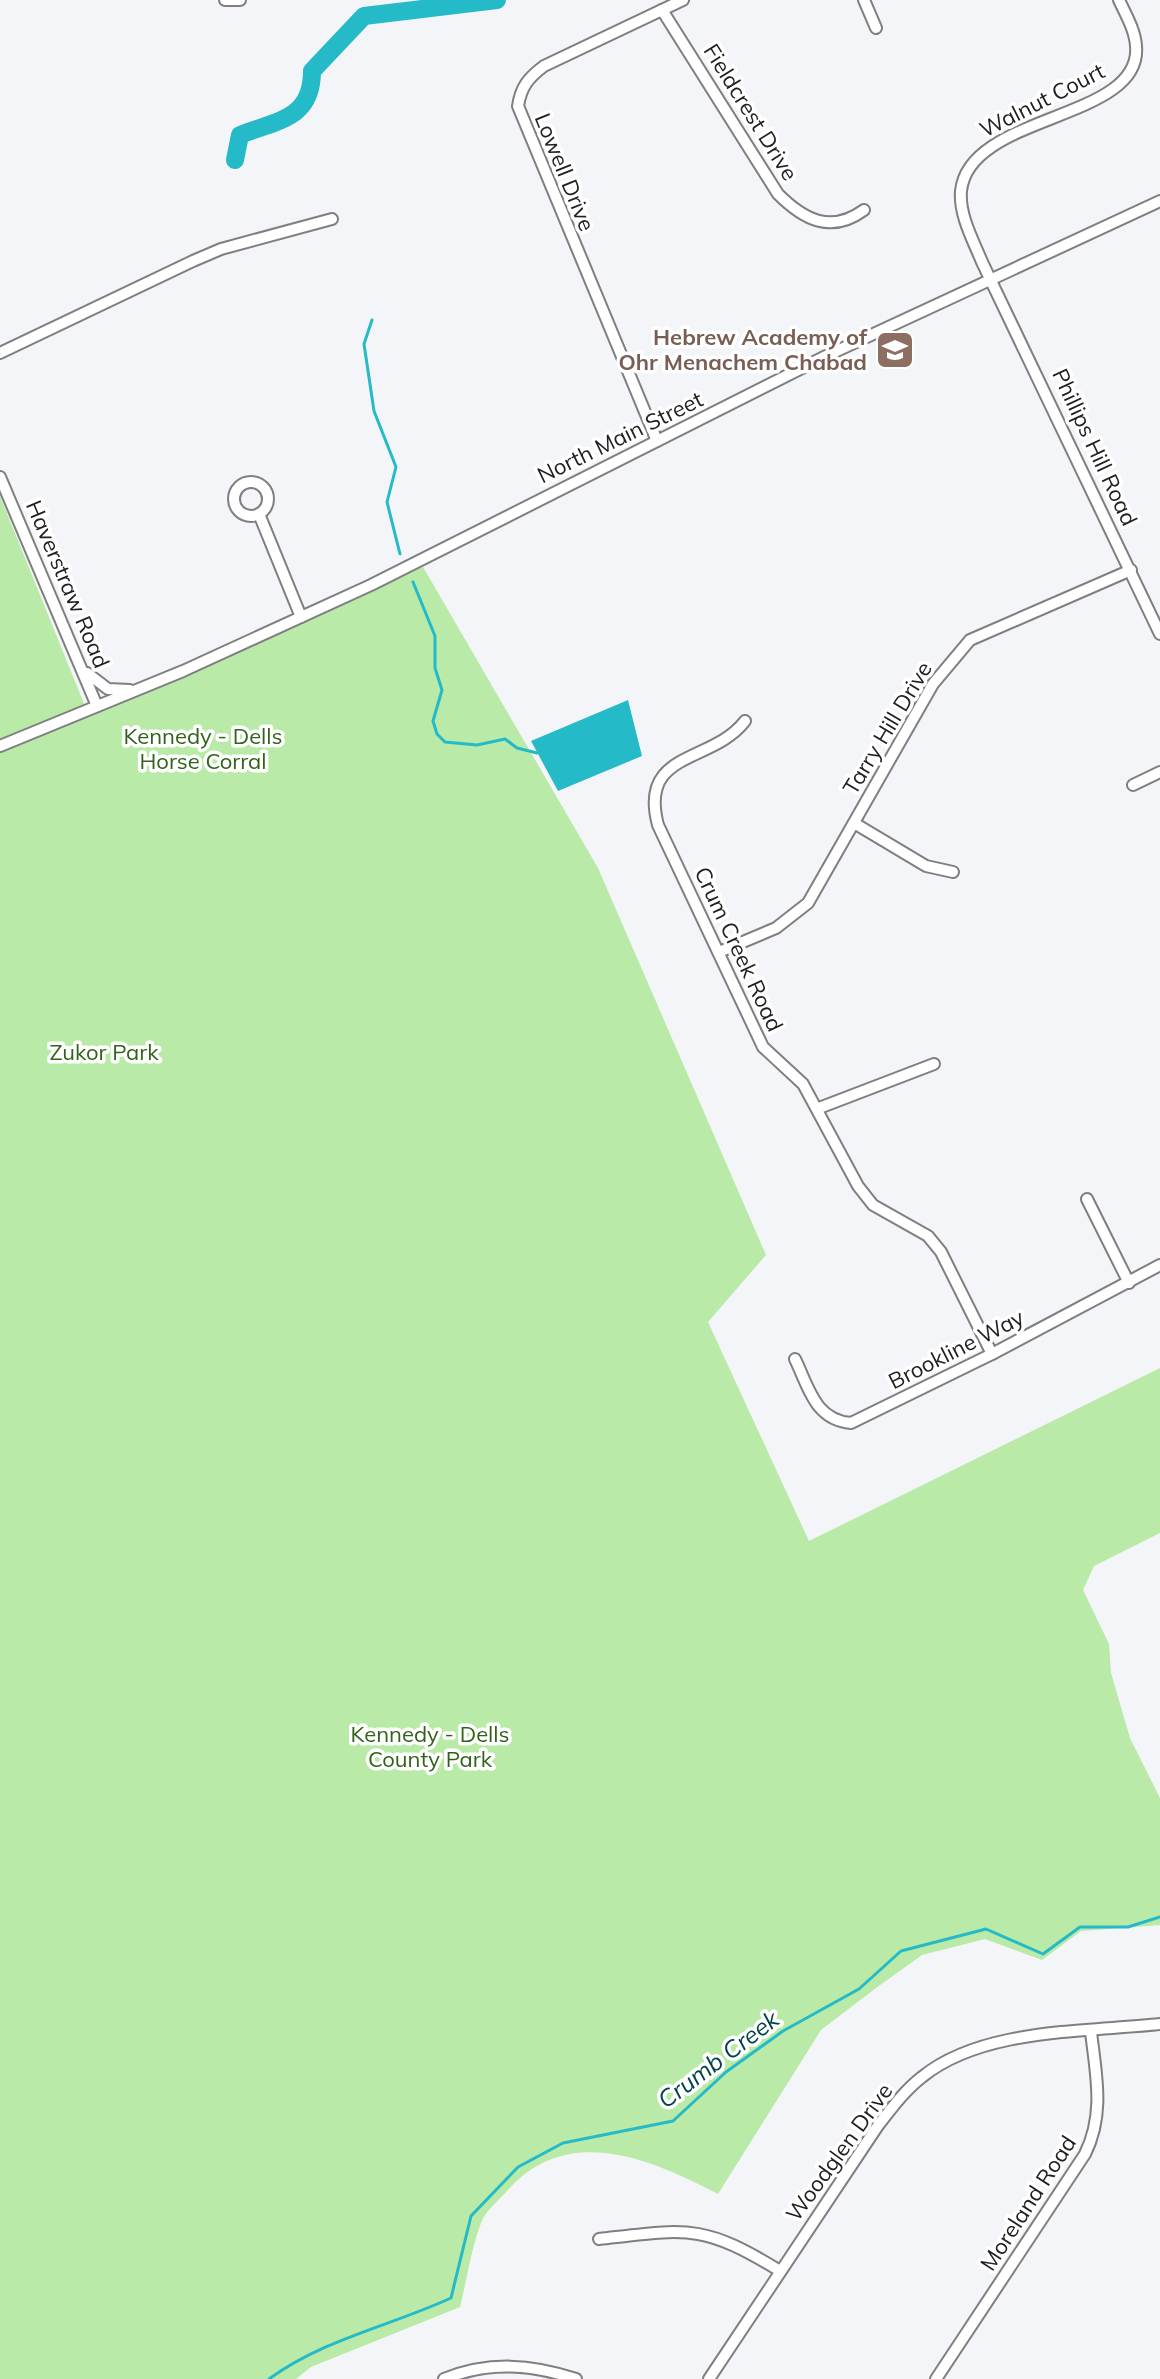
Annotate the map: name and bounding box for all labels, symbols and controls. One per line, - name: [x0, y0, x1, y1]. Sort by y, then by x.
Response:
- street label: Fieldcrest Drive: [698, 38, 804, 186]
- street label: Walnut Court: [975, 56, 1109, 143]
- street label: Lowell Drive: [529, 109, 601, 235]
- place label: Hebrew Academy of Ohr Menachem Chabad: [619, 323, 868, 376]
- school or university icon: Hebrew Academy of Ohr Menachem Chabad: [874, 329, 916, 371]
- street label: Phillips Hill Road: [1046, 364, 1144, 530]
- street label: North Main Street: [533, 385, 708, 489]
- street label: Haverstraw Road: [20, 496, 116, 672]
- street label: Tarry Hill Drive: [836, 656, 938, 800]
- park label: Kennedy - Dells Horse Corral: [124, 722, 283, 775]
- street label: Crum Creek Road: [689, 862, 789, 1036]
- park label: Zukor Park: [49, 1038, 159, 1066]
- street label: Brookline Way: [884, 1303, 1029, 1395]
- park label: Kennedy - Dells County Park: [351, 1720, 510, 1773]
- water label: Crumb Creek: [651, 2003, 785, 2114]
- street label: Woodglen Drive: [780, 2078, 898, 2226]
- street label: Moreland Road: [974, 2130, 1082, 2276]

